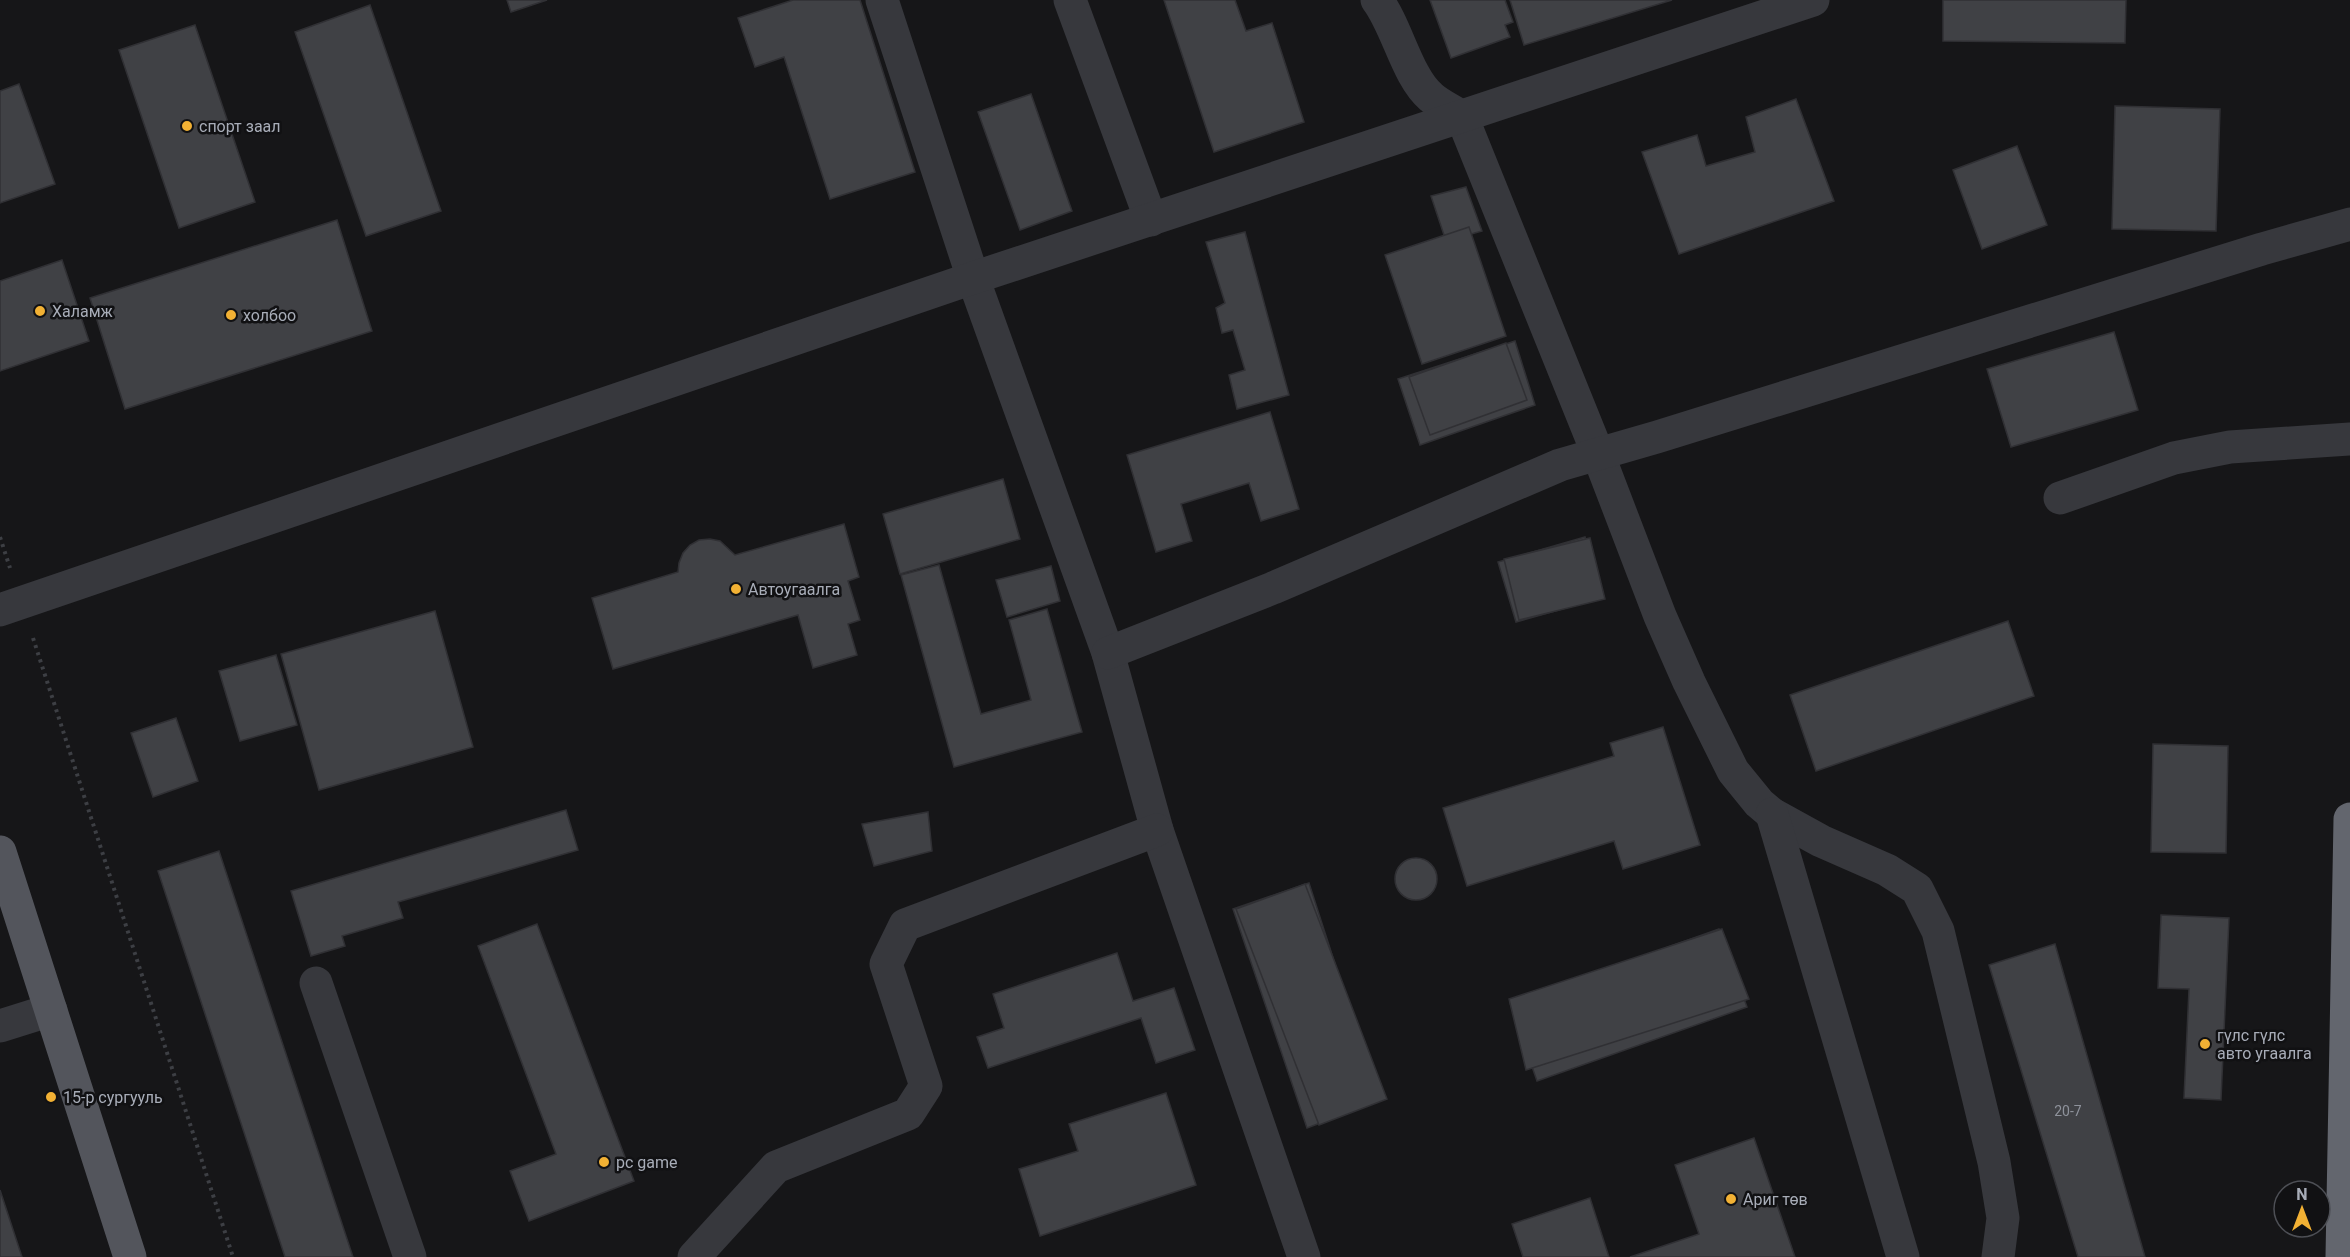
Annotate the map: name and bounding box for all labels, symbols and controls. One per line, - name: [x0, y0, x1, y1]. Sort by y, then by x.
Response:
- place label: спорт заал: [199, 117, 281, 136]
- marker: спорт заал: [180, 119, 194, 133]
- place label: Халамж: [52, 302, 114, 321]
- marker: Халамж: [33, 304, 47, 318]
- place label: холбоо: [243, 306, 296, 325]
- marker: холбоо: [224, 308, 238, 322]
- place label: Автоугаалга: [748, 580, 840, 599]
- marker: Автоугаалга: [729, 582, 743, 596]
- place label: гүлс гүлс авто угаалга: [2217, 1026, 2312, 1063]
- marker: гүлс гүлс авто угаалга: [2198, 1037, 2212, 1051]
- place label: 15-р сургууль: [63, 1088, 163, 1107]
- marker: 15-р сургууль: [44, 1090, 58, 1104]
- house number: 20-7: [2054, 1103, 2082, 1119]
- place label: pc game: [616, 1153, 678, 1172]
- marker: pc game: [597, 1155, 611, 1169]
- north arrow: [2272, 1179, 2332, 1239]
- text: N: [2296, 1185, 2308, 1204]
- place label: Ариг төв: [1743, 1190, 1808, 1209]
- marker: Ариг төв: [1724, 1192, 1738, 1206]

